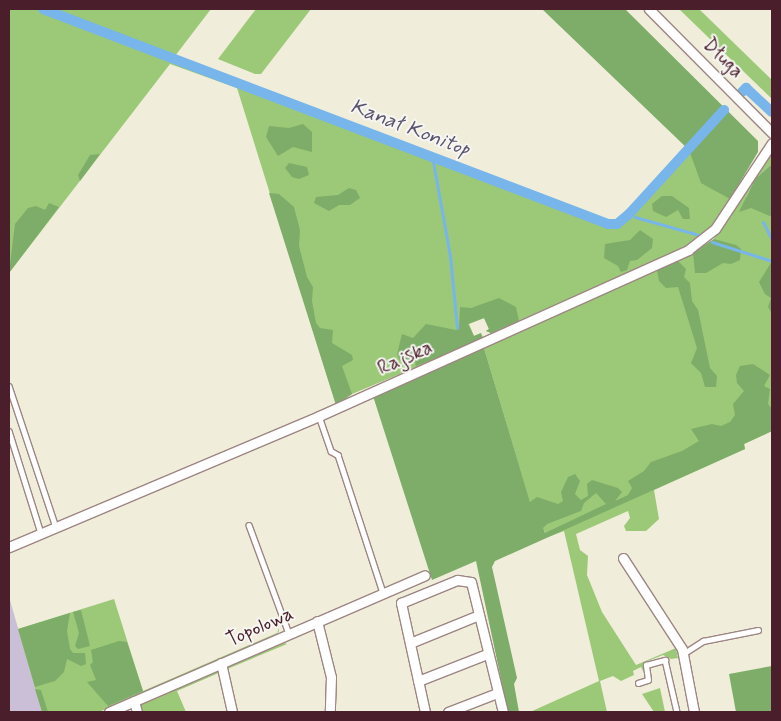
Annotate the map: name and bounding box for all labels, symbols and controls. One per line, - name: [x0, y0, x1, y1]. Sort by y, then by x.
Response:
- street label: Długa: [698, 33, 748, 83]
- water label: Kanał Konitop: [347, 94, 473, 162]
- street label: Rajska: [374, 335, 436, 381]
- street label: Topolowa: [223, 602, 297, 652]

